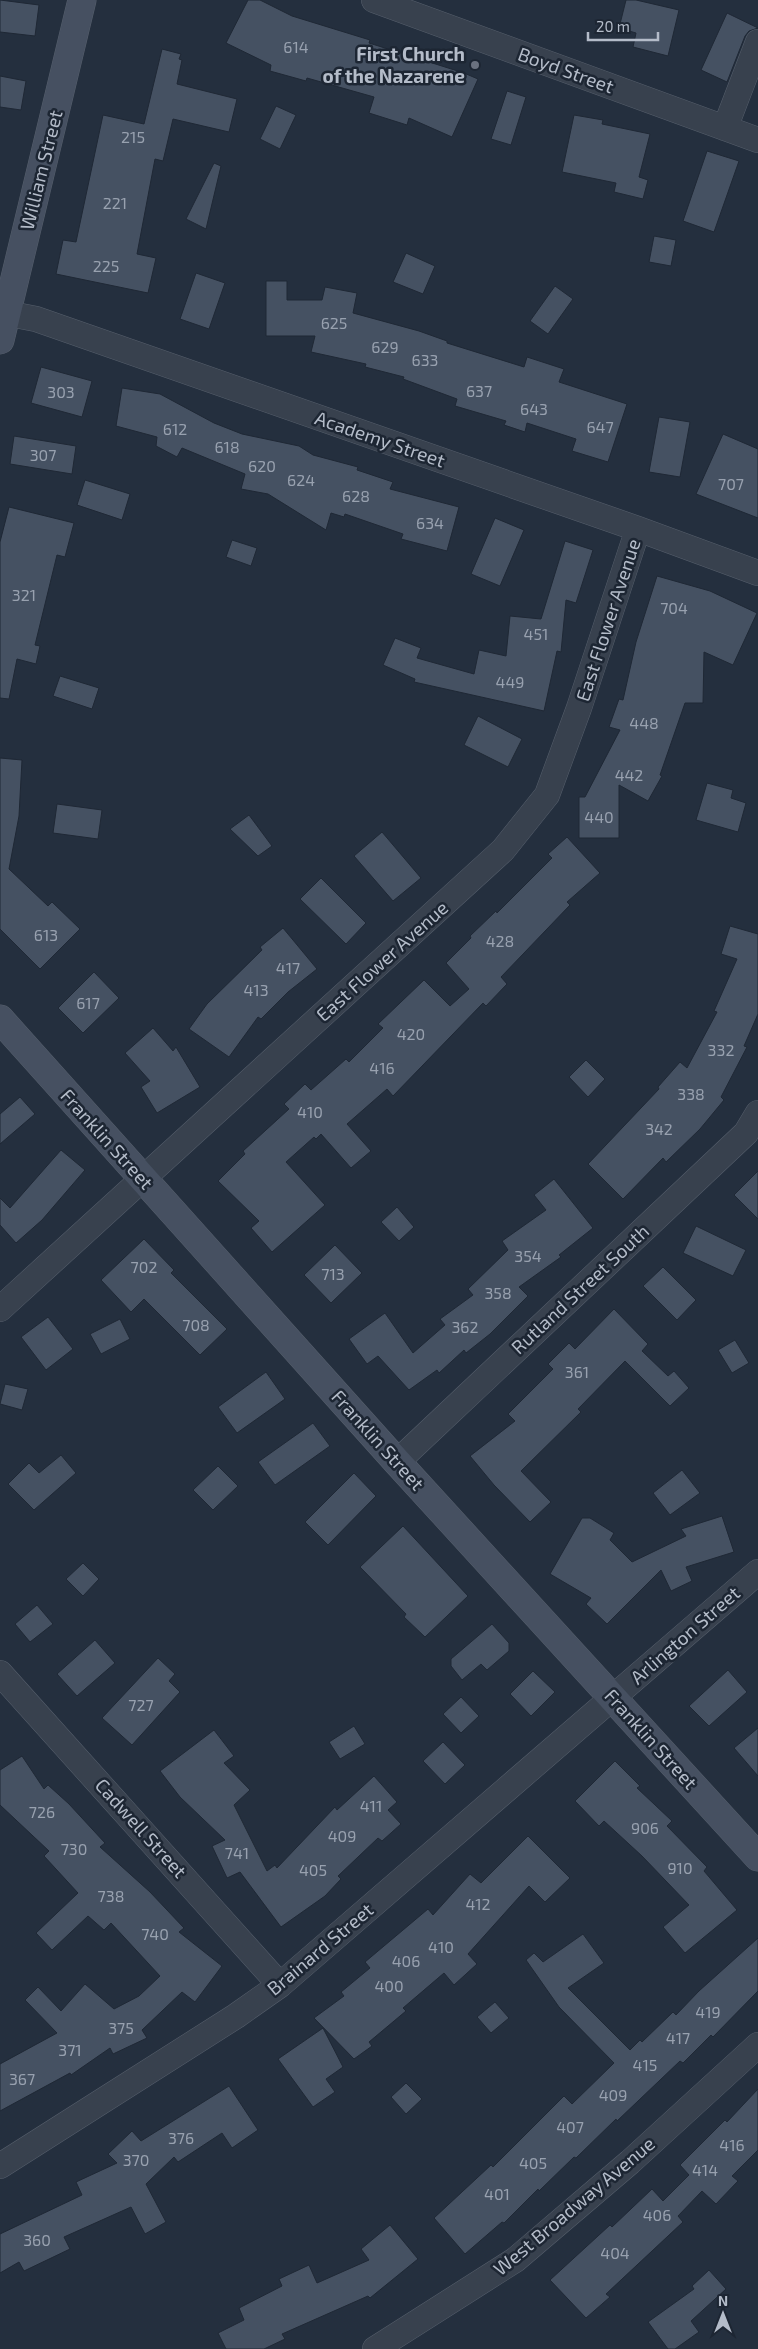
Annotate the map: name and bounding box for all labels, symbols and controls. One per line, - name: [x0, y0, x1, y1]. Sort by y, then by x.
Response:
- scale bar: [588, 10, 658, 42]
- text: 20 m: [596, 17, 630, 35]
- house number: 614: [283, 37, 309, 56]
- place label: First Church of the Nazarene: [323, 42, 465, 87]
- street label: Boyd Street: [515, 42, 617, 97]
- marker: First Church of the Nazarene: [469, 59, 481, 71]
- street label: William Street: [14, 107, 67, 232]
- house number: 215: [121, 127, 145, 146]
- house number: 221: [103, 193, 127, 212]
- house number: 225: [93, 256, 119, 275]
- house number: 625: [321, 313, 347, 332]
- house number: 629: [371, 337, 399, 356]
- house number: 633: [412, 350, 438, 369]
- house number: 637: [466, 381, 492, 400]
- house number: 303: [47, 382, 75, 401]
- house number: 643: [520, 399, 548, 418]
- street label: Academy Street: [312, 406, 448, 472]
- house number: 647: [586, 417, 614, 436]
- house number: 612: [163, 419, 187, 438]
- house number: 618: [214, 437, 240, 456]
- house number: 307: [30, 445, 56, 464]
- house number: 620: [248, 456, 276, 475]
- house number: 624: [287, 470, 315, 489]
- house number: 707: [718, 474, 744, 493]
- house number: 628: [342, 486, 370, 505]
- house number: 634: [416, 513, 444, 532]
- street label: East Flower Avenue: [570, 536, 645, 704]
- house number: 321: [12, 585, 36, 604]
- house number: 704: [660, 598, 688, 617]
- house number: 451: [524, 624, 548, 643]
- house number: 449: [496, 672, 524, 691]
- house number: 448: [629, 713, 659, 732]
- house number: 442: [615, 765, 643, 784]
- house number: 440: [584, 807, 614, 826]
- street label: East Flower Avenue: [311, 895, 452, 1026]
- house number: 613: [34, 925, 58, 944]
- house number: 428: [486, 931, 514, 950]
- house number: 417: [276, 958, 300, 977]
- house number: 413: [243, 980, 269, 999]
- house number: 617: [76, 993, 100, 1012]
- house number: 420: [397, 1024, 425, 1043]
- house number: 332: [708, 1040, 734, 1059]
- house number: 416: [369, 1058, 395, 1077]
- street label: Franklin Street: [56, 1084, 158, 1194]
- house number: 338: [677, 1084, 705, 1103]
- house number: 410: [297, 1102, 323, 1121]
- house number: 342: [645, 1119, 673, 1138]
- street label: Rutland Street South: [506, 1219, 653, 1358]
- house number: 354: [514, 1246, 542, 1265]
- house number: 702: [131, 1257, 157, 1276]
- house number: 713: [321, 1264, 345, 1283]
- house number: 358: [484, 1283, 512, 1302]
- house number: 708: [182, 1315, 210, 1334]
- house number: 362: [451, 1317, 479, 1336]
- house number: 361: [565, 1362, 589, 1381]
- street label: Franklin Street: [327, 1385, 429, 1495]
- street label: Arlington Street: [625, 1581, 744, 1688]
- street label: Franklin Street: [600, 1684, 702, 1794]
- house number: 727: [128, 1695, 154, 1714]
- street label: Cadwell Street: [91, 1773, 192, 1882]
- house number: 411: [360, 1796, 382, 1815]
- house number: 726: [29, 1802, 55, 1821]
- house number: 906: [631, 1818, 659, 1837]
- house number: 409: [328, 1826, 356, 1845]
- house number: 730: [61, 1839, 87, 1858]
- house number: 741: [225, 1843, 249, 1862]
- house number: 910: [667, 1858, 693, 1877]
- house number: 405: [299, 1860, 327, 1879]
- house number: 738: [98, 1886, 124, 1905]
- house number: 412: [465, 1894, 491, 1913]
- street label: Brainard Street: [262, 1898, 377, 2000]
- house number: 740: [141, 1924, 169, 1943]
- house number: 410: [428, 1937, 454, 1956]
- house number: 406: [392, 1951, 420, 1970]
- house number: 400: [374, 1976, 404, 1995]
- house number: 419: [695, 2002, 721, 2021]
- house number: 375: [108, 2018, 134, 2037]
- house number: 417: [666, 2028, 690, 2047]
- house number: 371: [58, 2040, 82, 2059]
- house number: 415: [633, 2055, 657, 2074]
- house number: 367: [9, 2069, 35, 2088]
- house number: 409: [599, 2085, 627, 2104]
- house number: 407: [556, 2117, 584, 2136]
- house number: 376: [168, 2128, 194, 2147]
- street label: West Broadway Avenue: [488, 2131, 659, 2280]
- house number: 416: [719, 2135, 745, 2154]
- house number: 370: [123, 2150, 149, 2169]
- house number: 405: [519, 2153, 547, 2172]
- house number: 414: [692, 2160, 718, 2179]
- house number: 401: [484, 2184, 510, 2203]
- house number: 406: [643, 2205, 671, 2224]
- house number: 360: [23, 2230, 51, 2249]
- house number: 404: [600, 2243, 630, 2262]
- north arrow: [698, 2289, 748, 2339]
- text: N: [718, 2292, 728, 2309]

